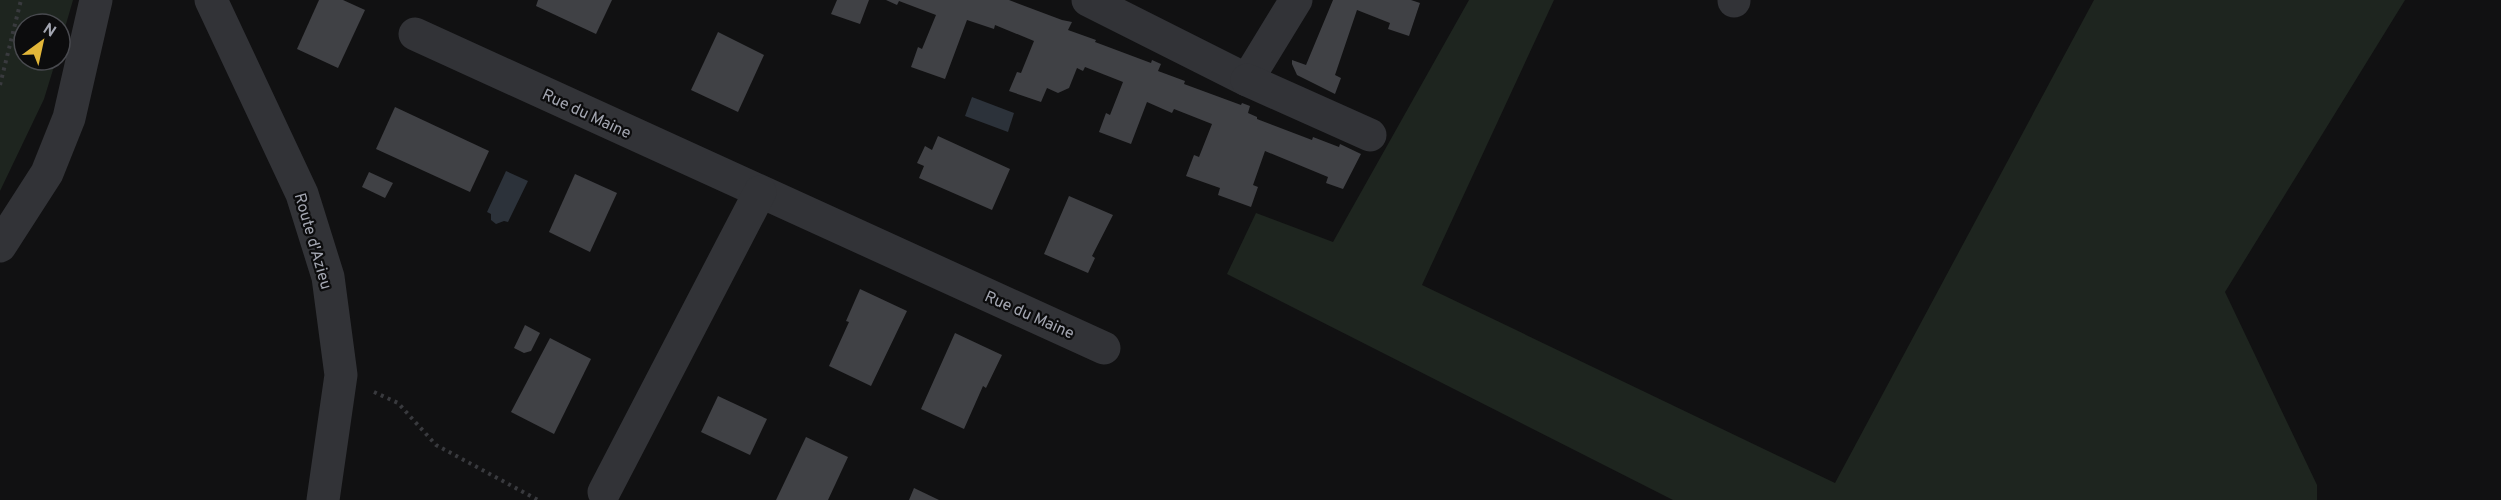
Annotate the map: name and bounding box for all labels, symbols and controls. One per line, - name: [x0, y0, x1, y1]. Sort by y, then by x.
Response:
- north arrow: [12, 12, 72, 72]
- text: N: [39, 20, 59, 43]
- street label: Rue du Maine: [538, 85, 634, 144]
- street label: Route d'Azieu: [289, 191, 335, 292]
- street label: Rue du Maine: [981, 287, 1077, 345]

